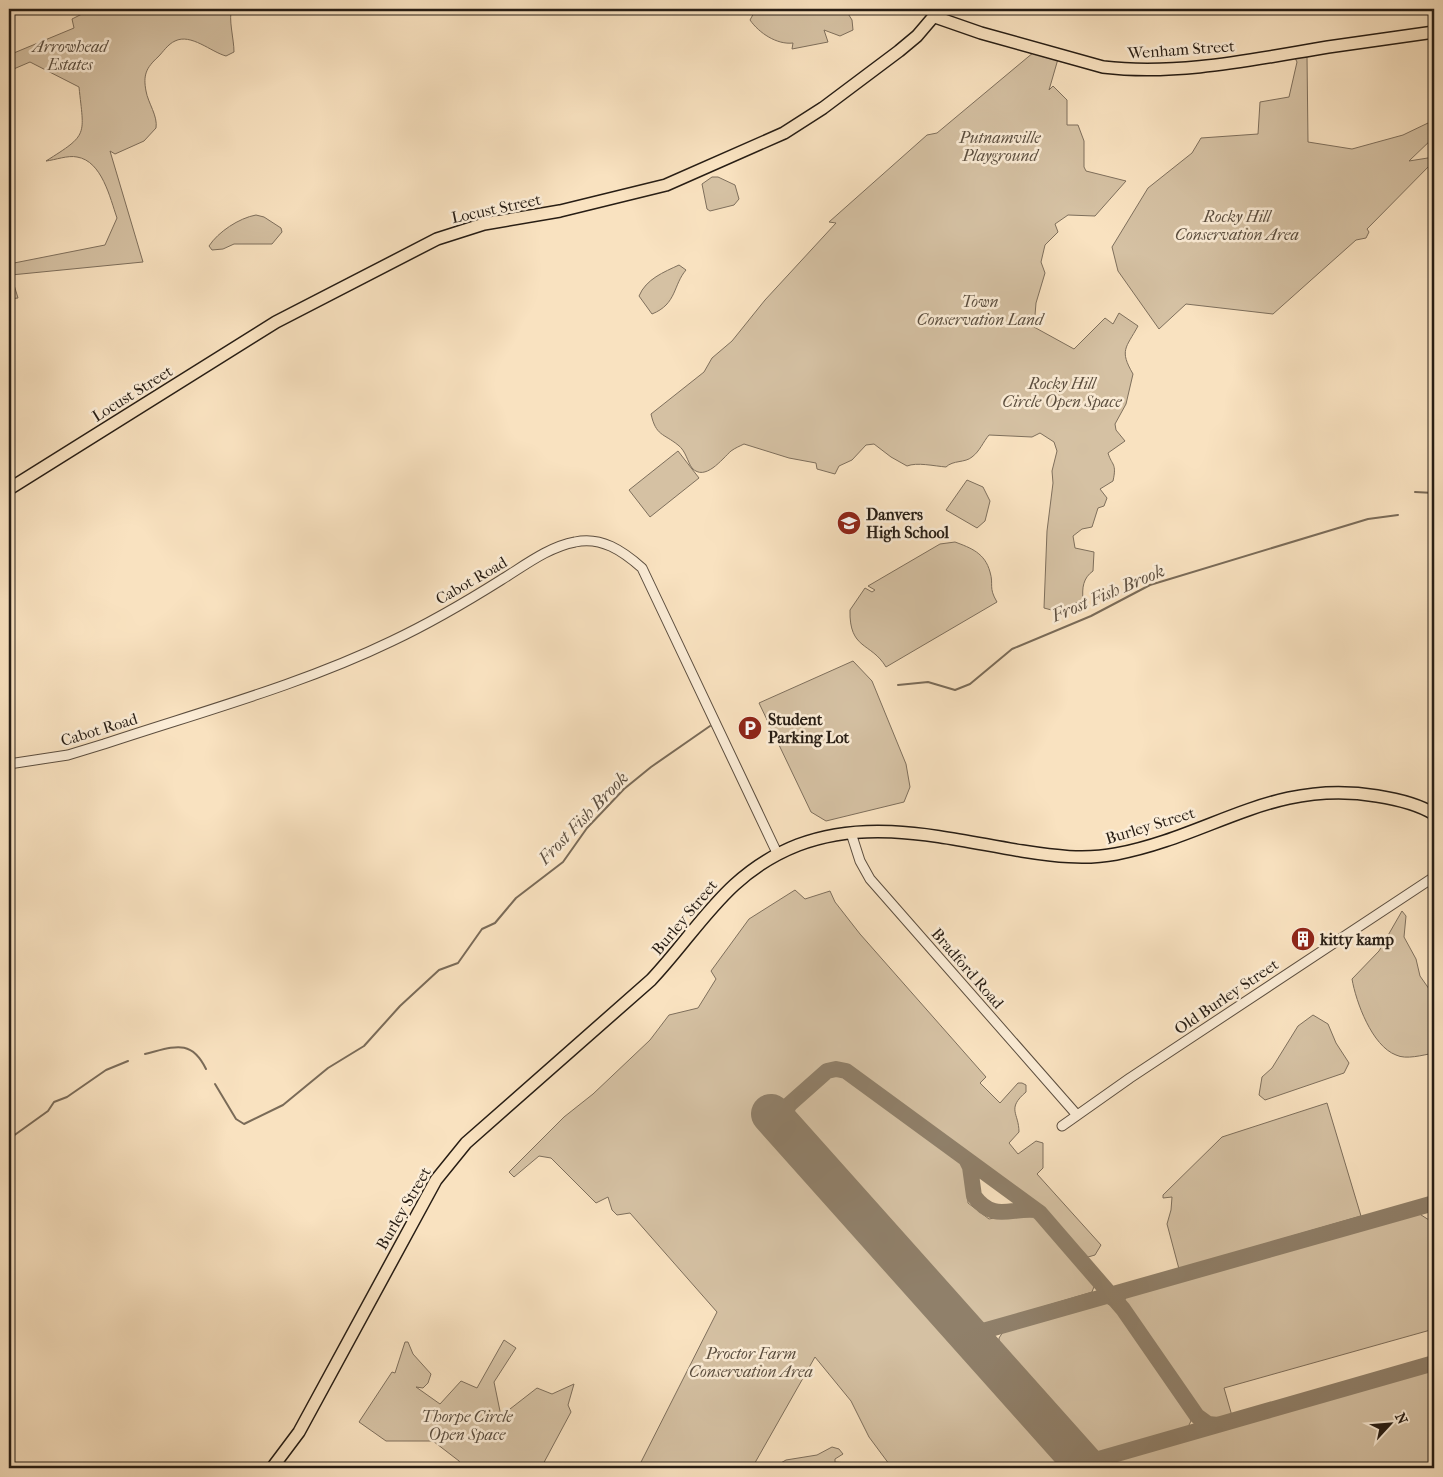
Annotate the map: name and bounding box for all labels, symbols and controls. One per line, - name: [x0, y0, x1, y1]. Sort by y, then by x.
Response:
- street label: Wenham Street: [1126, 36, 1235, 63]
- park label: Arrowhead Estates: [31, 37, 109, 74]
- park label: Putnamville Playground: [958, 128, 1041, 165]
- street label: Locust Street: [450, 190, 543, 227]
- park label: Rocky Hill Conservation Area: [1175, 207, 1299, 244]
- park label: Town Conservation Land: [917, 292, 1045, 329]
- street label: Locust Street: [89, 361, 176, 426]
- park label: Rocky Hill Circle Open Space: [1002, 374, 1122, 411]
- place label: Danvers High School: [866, 505, 950, 543]
- school or university icon: Danvers High School: [836, 510, 862, 536]
- street label: Cabot Road: [432, 552, 511, 608]
- water label: Frost Fish Brook: [1048, 560, 1168, 627]
- street label: Cabot Road: [58, 709, 140, 750]
- place label: Student Parking Lot: [768, 710, 850, 748]
- parking icon: Student Parking Lot: [737, 715, 763, 741]
- water label: Frost Fish Brook: [533, 768, 633, 870]
- street label: Burley Street: [1103, 803, 1197, 848]
- street label: Burley Street: [647, 876, 722, 959]
- street label: Bradford Road: [927, 924, 1008, 1013]
- building icon: kitty kamp: [1290, 926, 1316, 952]
- place label: kitty kamp: [1319, 930, 1394, 950]
- street label: Old Burley Street: [1171, 954, 1282, 1038]
- street label: Burley Street: [372, 1163, 435, 1253]
- park label: Proctor Farm Conservation Area: [689, 1344, 813, 1381]
- north arrow: [1366, 1400, 1416, 1450]
- park label: Thorpe Circle Open Space: [421, 1407, 513, 1444]
- text: N: [1391, 1410, 1411, 1427]

